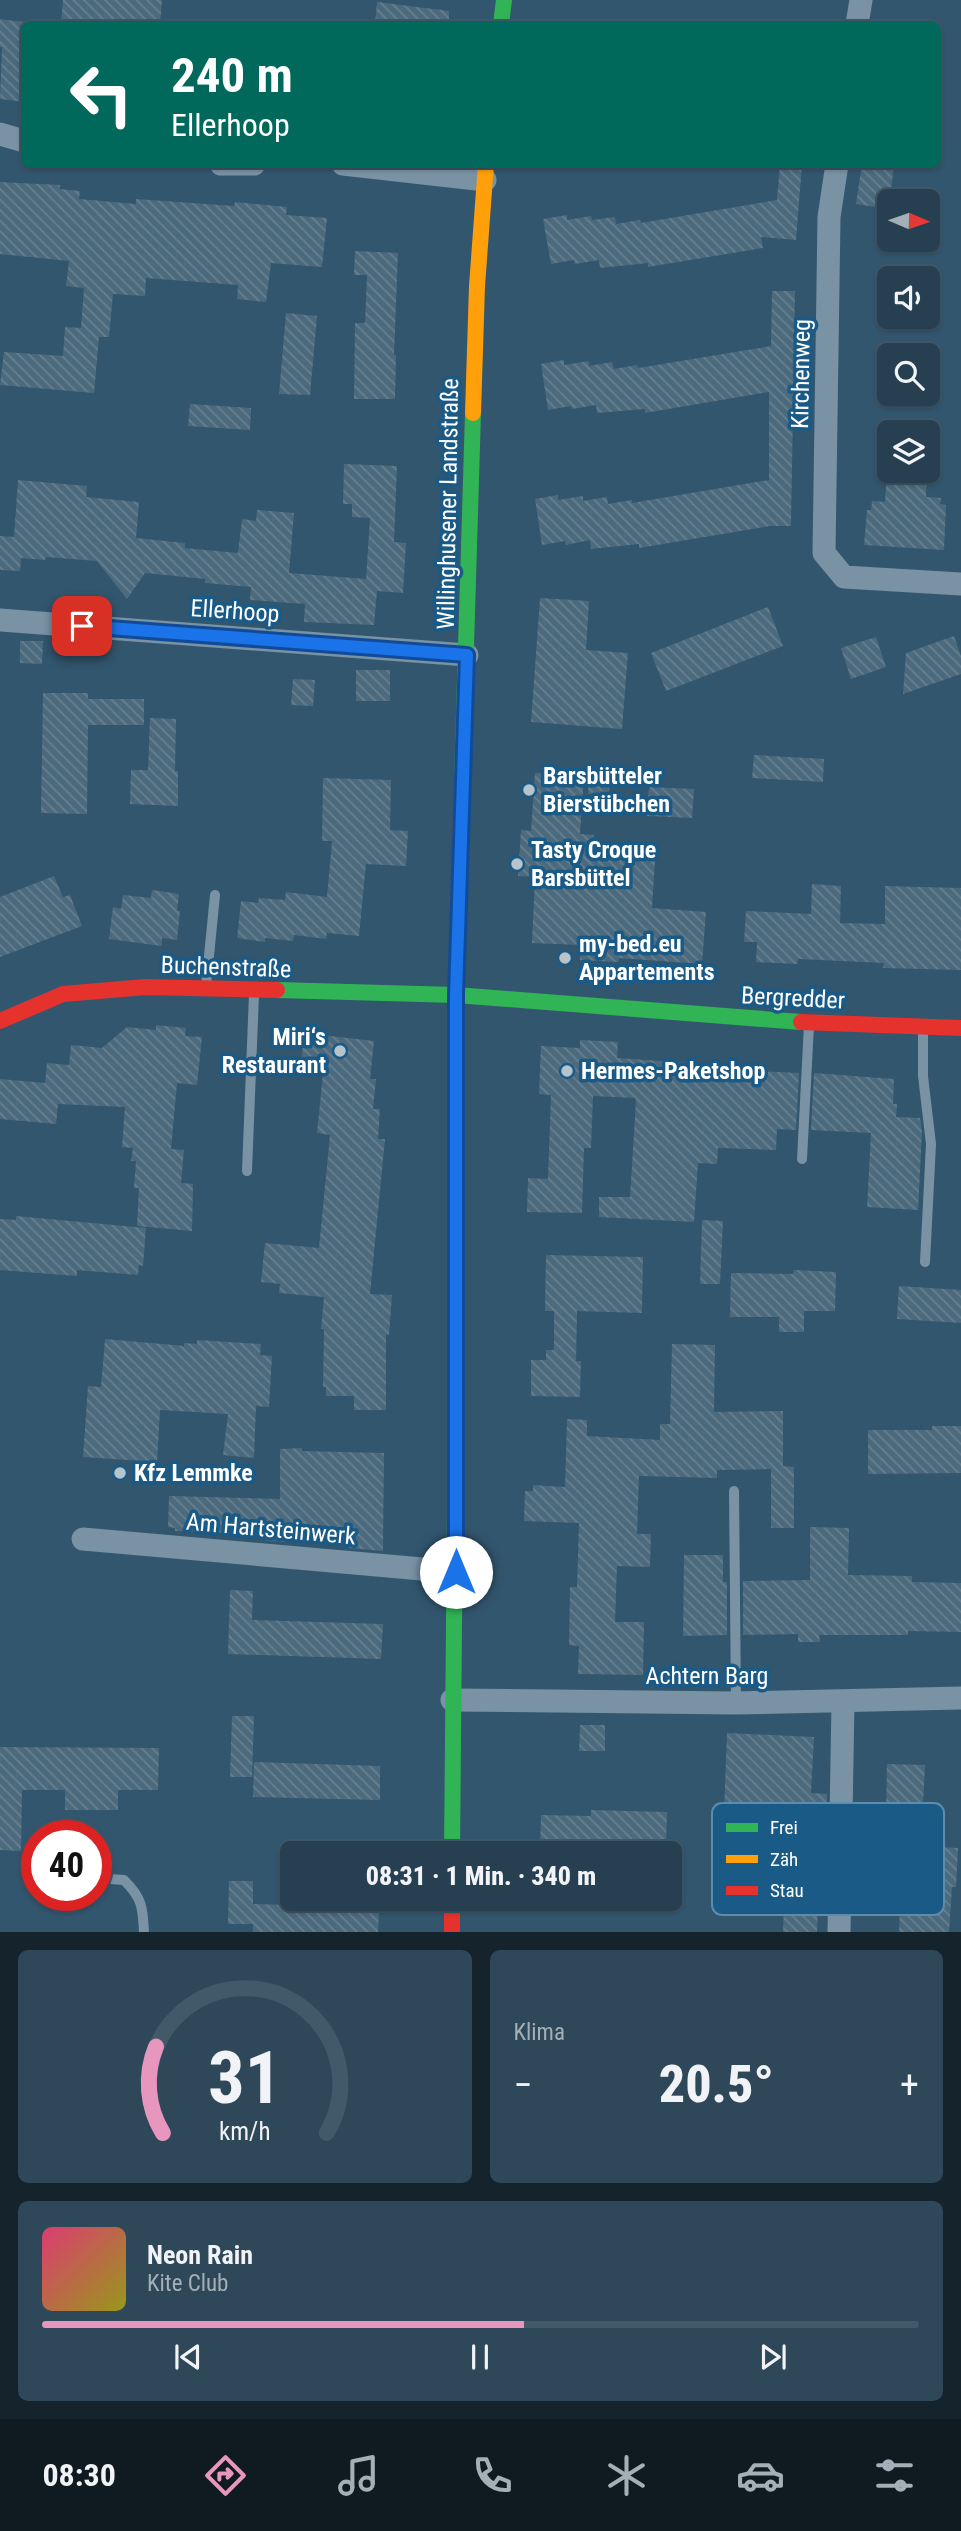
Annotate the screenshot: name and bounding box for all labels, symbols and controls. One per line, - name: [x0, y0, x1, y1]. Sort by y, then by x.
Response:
- text: 240 m: [171, 47, 293, 104]
- icon: left: [56, 49, 147, 140]
- text: Ellerhoop: [171, 106, 290, 144]
- north arrow: [877, 189, 940, 252]
- map controls: [877, 189, 940, 483]
- button: sound: [877, 266, 940, 329]
- street label: Kirchenweg: [786, 319, 816, 429]
- button: search: [877, 343, 940, 406]
- street label: Willinghusener Landstraße: [432, 378, 464, 630]
- button: layers: [877, 420, 940, 483]
- street label: Ellerhoop: [190, 594, 280, 628]
- pin: [52, 596, 112, 656]
- icon: arrive: [63, 607, 101, 645]
- place label: Barsbütteler Bierstübchen: [543, 762, 670, 818]
- marker: Barsbütteler Bierstübchen: [521, 782, 537, 798]
- place label: Tasty Croque Barsbüttel: [531, 836, 656, 892]
- marker: Tasty Croque Barsbüttel: [509, 856, 525, 872]
- place label: my-bed.eu Appartements: [579, 930, 715, 986]
- marker: my-bed.eu Appartements: [557, 950, 573, 966]
- street label: Buchenstraße: [160, 951, 292, 983]
- street label: Bergredder: [740, 981, 846, 1015]
- place label: Miri‘s Restaurant: [222, 1023, 326, 1079]
- marker: Miri‘s Restaurant: [332, 1043, 348, 1059]
- place label: Hermes-Paketshop: [581, 1057, 766, 1085]
- marker: Hermes-Paketshop: [559, 1063, 575, 1079]
- place label: Kfz Lemmke: [134, 1459, 253, 1487]
- marker: Kfz Lemmke: [112, 1465, 128, 1481]
- street label: Am Hartsteinwerk: [185, 1508, 357, 1550]
- position arrow: [419, 1535, 493, 1609]
- street label: Achtern Barg: [646, 1662, 768, 1690]
- legend: [712, 1803, 944, 1915]
- text: Frei: [770, 1816, 798, 1839]
- speed limit sign: 40: [21, 1820, 112, 1911]
- text: Zäh: [770, 1848, 798, 1871]
- text: 08:31 · 1 Min. · 340 m: [366, 1861, 596, 1891]
- text: Stau: [770, 1879, 804, 1902]
- text: Klima: [514, 2019, 565, 2046]
- text: 31: [208, 2035, 282, 2121]
- text: 20.5°: [659, 2054, 774, 2115]
- text: −: [514, 2063, 533, 2107]
- text: +: [900, 2063, 919, 2107]
- text: km/h: [219, 2116, 270, 2145]
- text: Neon Rain: [147, 2240, 253, 2270]
- text: Kite Club: [147, 2270, 228, 2297]
- icon: previous: [169, 2338, 207, 2376]
- icon: pause: [461, 2338, 499, 2376]
- icon: next: [754, 2338, 792, 2376]
- icon: directions: [201, 2451, 250, 2500]
- icon: music: [334, 2451, 383, 2500]
- icon: phone: [468, 2451, 517, 2500]
- icon: climate: [602, 2451, 651, 2500]
- icon: car: [736, 2451, 785, 2500]
- icon: filters: [870, 2451, 919, 2500]
- text: 08:30: [42, 2456, 116, 2494]

